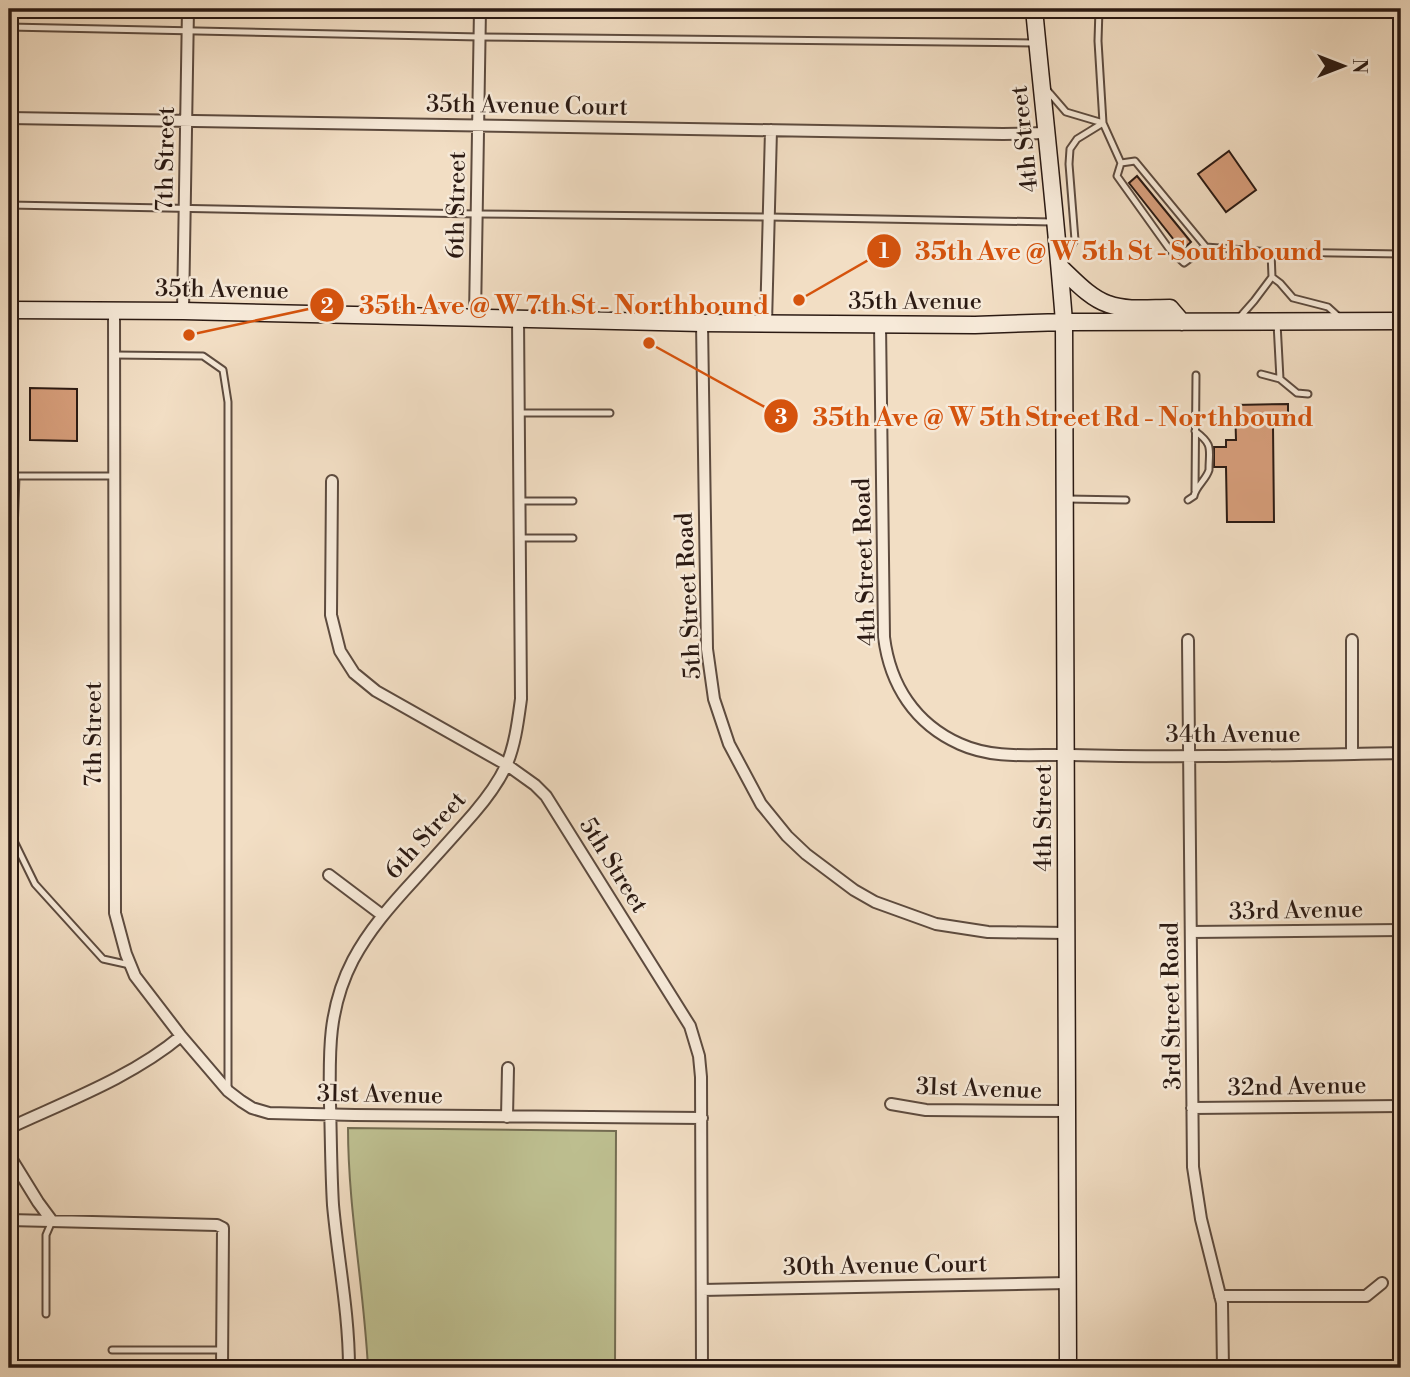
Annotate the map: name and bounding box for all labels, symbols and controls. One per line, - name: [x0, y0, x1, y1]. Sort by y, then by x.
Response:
- north arrow: [1308, 32, 1378, 102]
- text: N: [1347, 58, 1371, 74]
- street label: 4th Street: [1004, 83, 1046, 194]
- street label: 35th Avenue Court: [426, 89, 629, 123]
- street label: 7th Street: [150, 106, 182, 212]
- street label: 6th Street: [441, 150, 473, 259]
- callout: 35th Ave @ W 5th St - Southbound: [866, 227, 1337, 274]
- text: 35th Ave @ W 5th St - Southbound: [915, 236, 1323, 268]
- text: 1: [879, 239, 889, 265]
- street label: 35th Avenue: [155, 274, 289, 306]
- callout: 35th Ave @ W 7th St - Northbound: [310, 282, 783, 329]
- street label: 35th Avenue: [848, 287, 982, 317]
- text: 35th Ave @ W 7th St - Northbound: [359, 290, 769, 322]
- text: 2: [320, 294, 334, 320]
- callout: 35th Ave @ W 5th Street Rd - Northbound: [764, 393, 1328, 440]
- text: 35th Ave @ W 5th Street Rd - Northbound: [813, 402, 1313, 434]
- text: 3: [775, 405, 787, 431]
- street label: 4th Street Road: [847, 477, 883, 646]
- street label: 5th Street Road: [670, 511, 708, 680]
- street label: 7th Street: [79, 681, 109, 787]
- street label: 34th Avenue: [1165, 720, 1301, 750]
- street label: 4th Street: [1029, 764, 1059, 872]
- street label: 6th Street: [379, 785, 473, 886]
- street label: 5th Street: [572, 812, 654, 919]
- street label: 33rd Avenue: [1229, 895, 1363, 927]
- street label: 3rd Street Road: [1156, 921, 1188, 1090]
- street label: 32nd Avenue: [1227, 1071, 1367, 1103]
- street label: 31st Avenue: [915, 1072, 1043, 1106]
- street label: 31st Avenue: [317, 1079, 443, 1111]
- street label: 30th Avenue Court: [783, 1249, 988, 1283]

